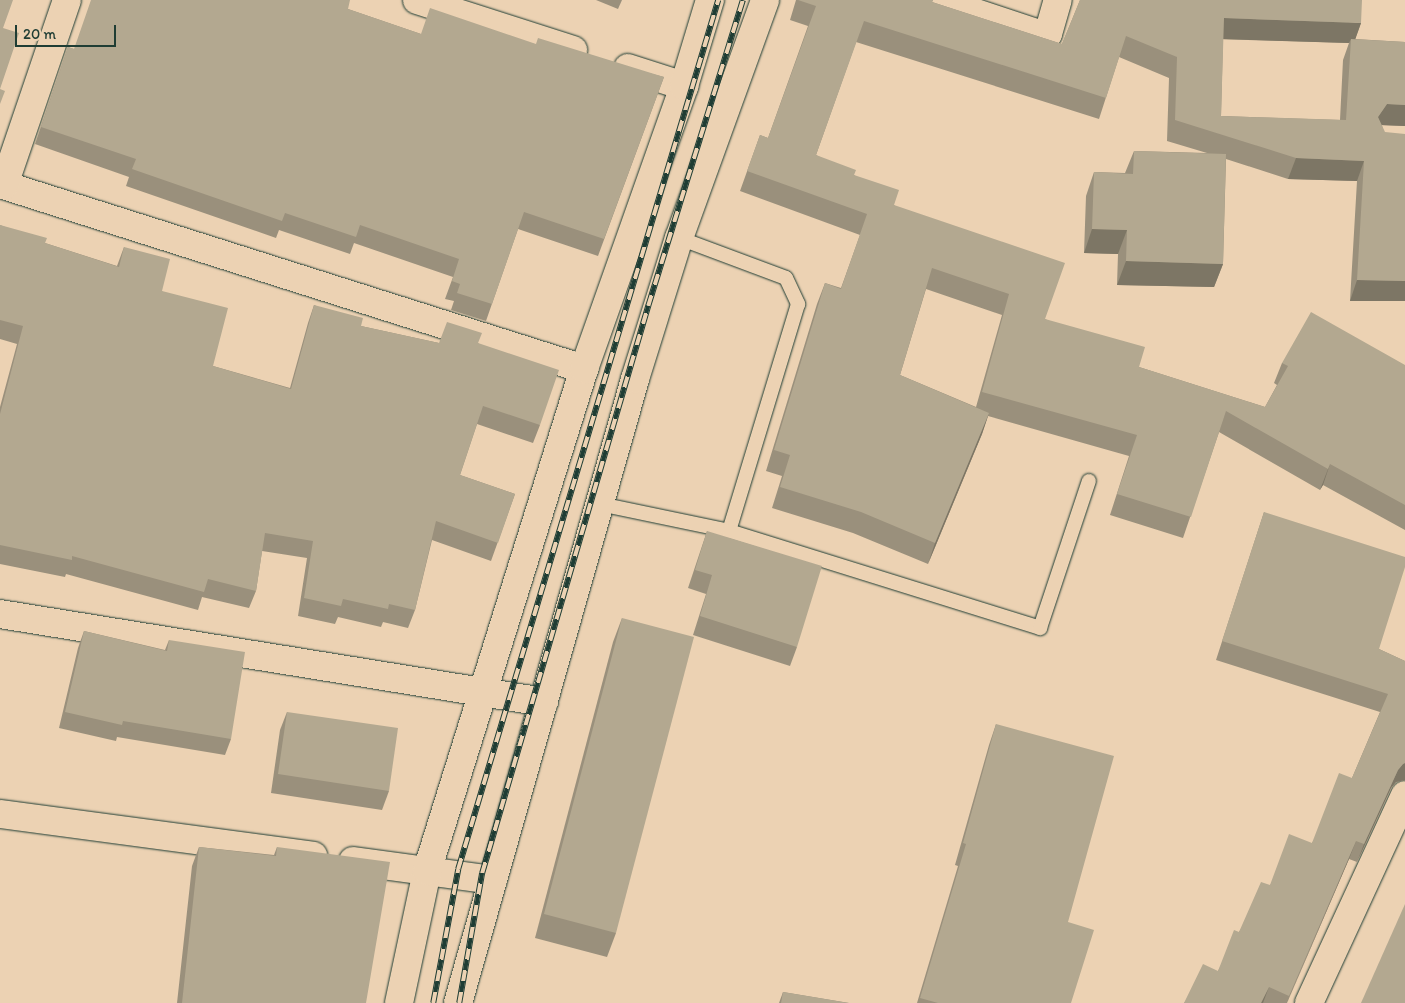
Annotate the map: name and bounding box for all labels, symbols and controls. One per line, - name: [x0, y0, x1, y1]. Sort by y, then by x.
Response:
- scale bar: [18, 15, 119, 47]
- text: 20 m: [23, 25, 56, 43]

